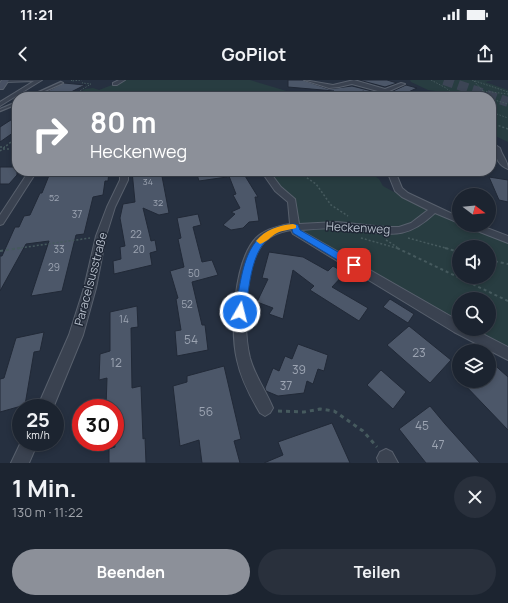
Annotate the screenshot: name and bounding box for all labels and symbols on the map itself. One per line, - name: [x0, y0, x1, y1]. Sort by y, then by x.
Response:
- house number: 34: [143, 175, 153, 188]
- north arrow: [452, 188, 496, 232]
- house number: 52: [49, 191, 59, 204]
- house number: 32: [153, 196, 163, 209]
- house number: 37: [72, 207, 82, 221]
- street label: Heckenweg: [325, 217, 391, 238]
- house number: 22: [130, 227, 142, 241]
- street label: Paracelsusstraße: [70, 230, 111, 328]
- house number: 33: [53, 242, 65, 256]
- house number: 20: [133, 242, 145, 256]
- pin: [337, 248, 371, 282]
- house number: 29: [48, 260, 60, 274]
- house number: 50: [188, 266, 200, 280]
- position arrow: [219, 291, 261, 333]
- house number: 52: [181, 297, 193, 311]
- house number: 14: [119, 312, 129, 326]
- house number: 54: [184, 331, 198, 348]
- house number: 23: [412, 344, 426, 361]
- house number: 12: [110, 354, 122, 371]
- house number: 39: [292, 361, 306, 378]
- house number: 37: [280, 377, 292, 394]
- speed limit sign: 30: [72, 399, 124, 451]
- house number: 56: [199, 403, 213, 420]
- house number: 45: [415, 417, 429, 434]
- house number: 47: [431, 436, 445, 453]

